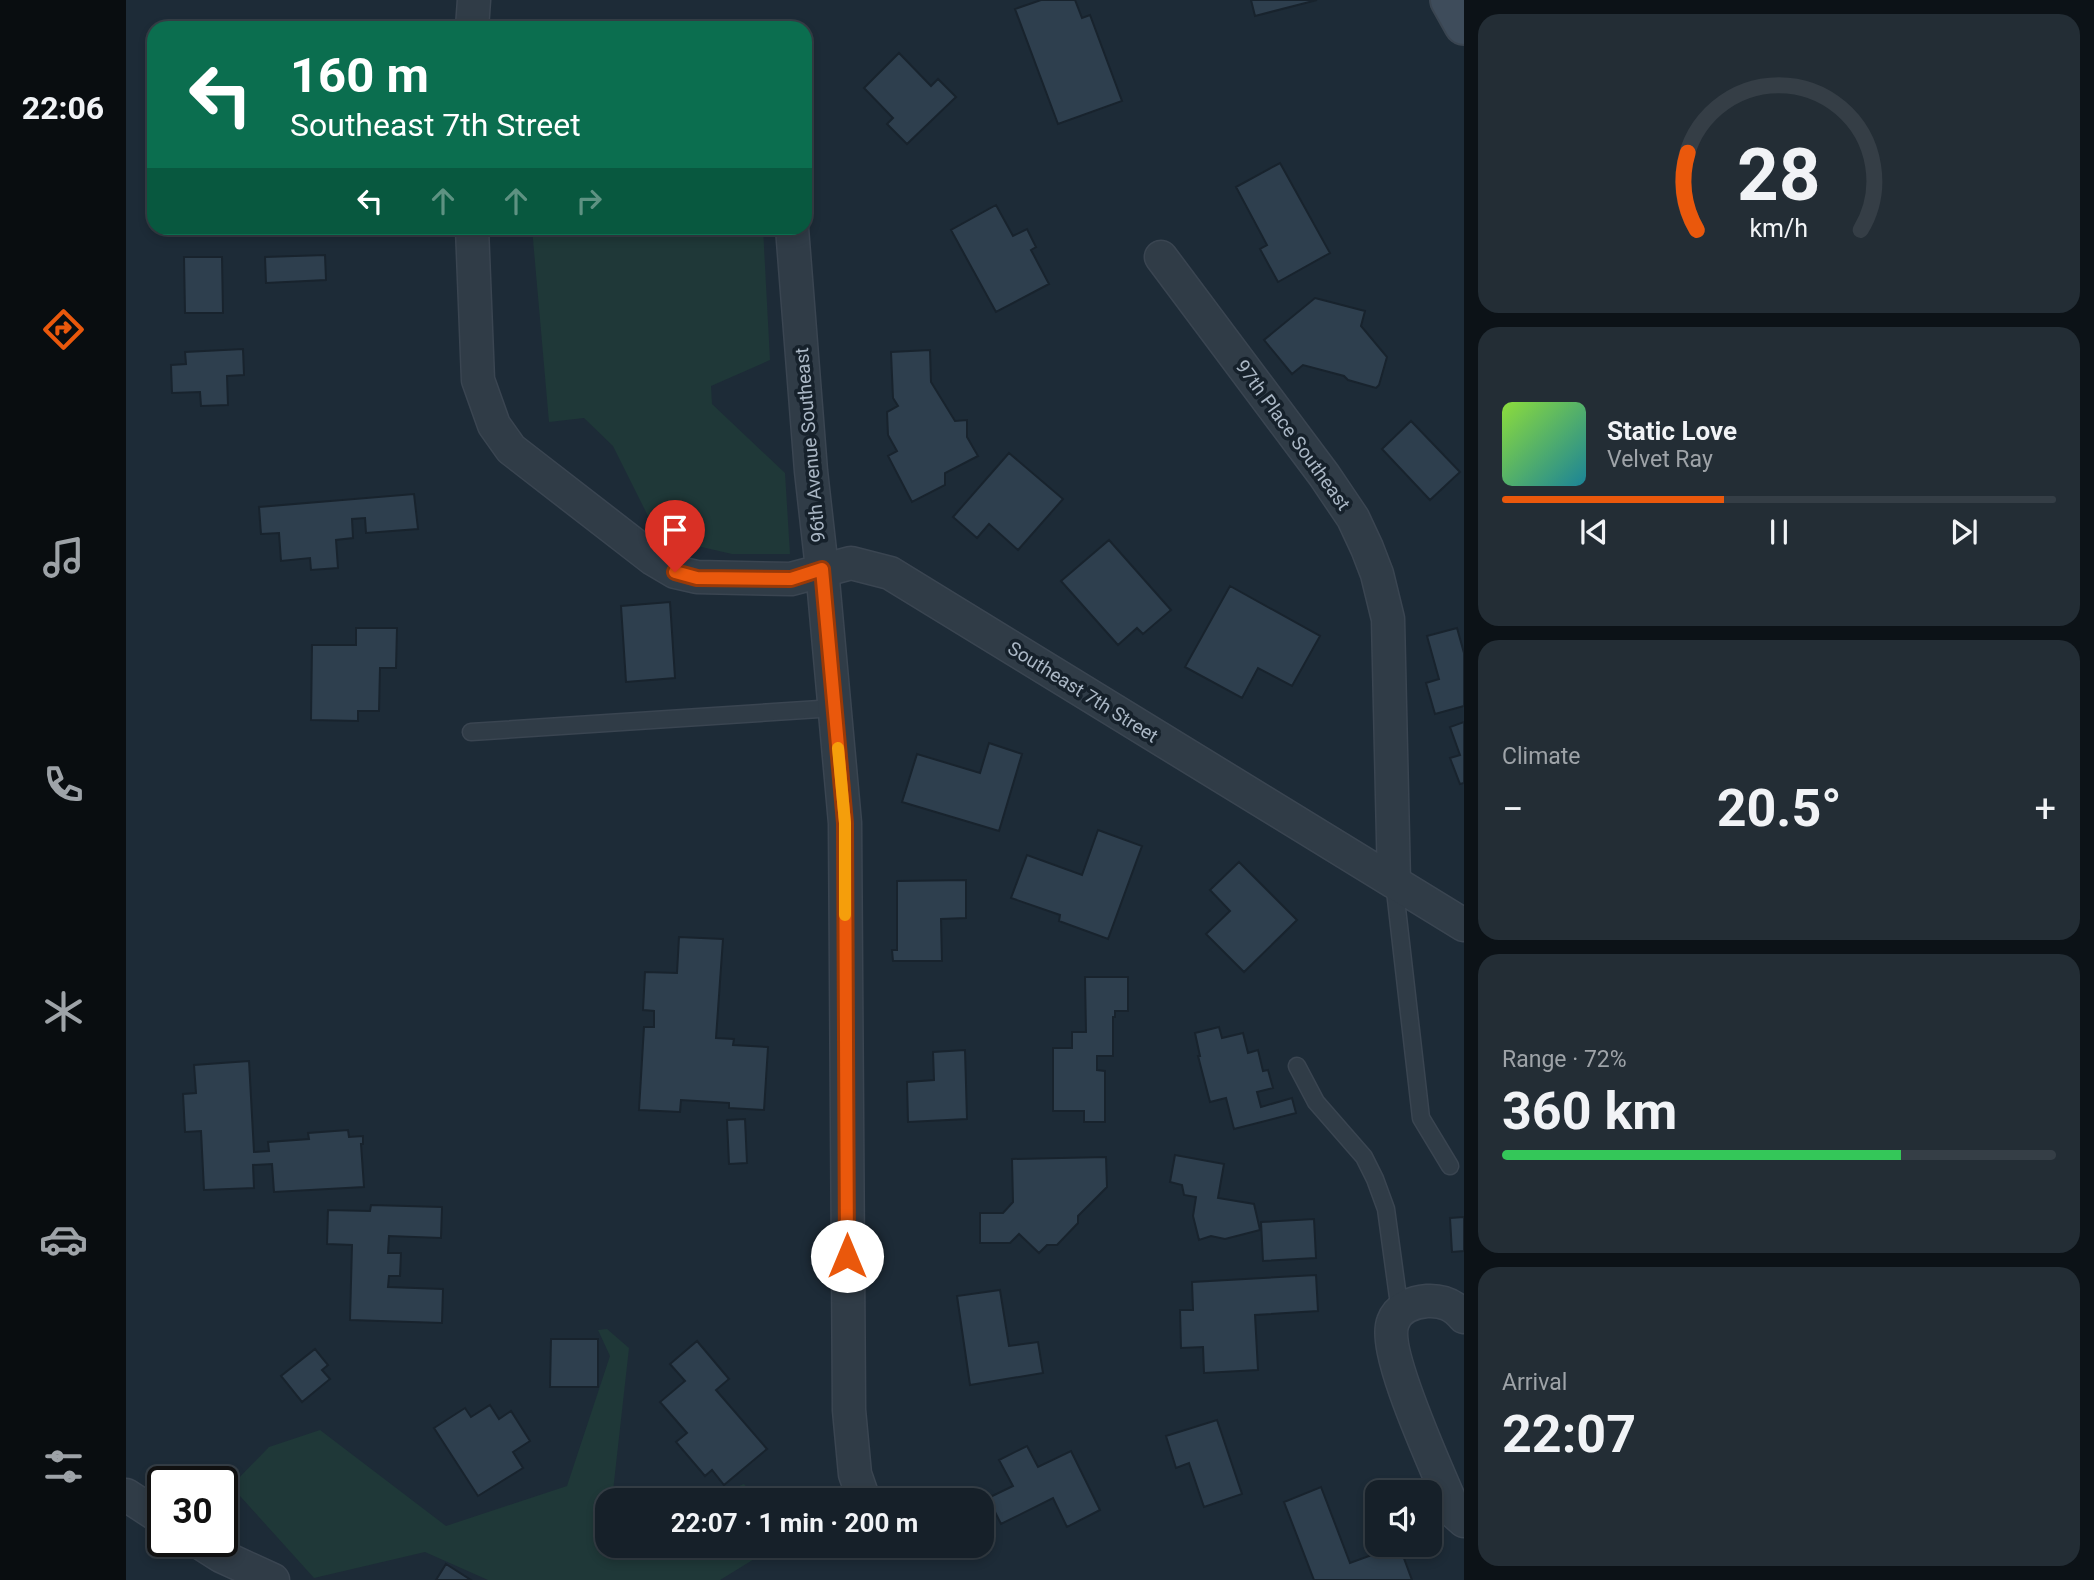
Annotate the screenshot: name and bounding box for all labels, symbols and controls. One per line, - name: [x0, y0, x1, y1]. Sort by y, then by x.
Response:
- text: 160 m: [290, 47, 429, 104]
- icon: left: [175, 49, 266, 140]
- text: 22:06: [22, 89, 104, 127]
- text: Southeast 7th Street: [290, 106, 581, 144]
- text: 28: [1737, 132, 1821, 218]
- icon: left: [351, 182, 389, 220]
- icon: ahead: [424, 182, 462, 220]
- icon: ahead: [497, 182, 535, 220]
- icon: right: [570, 182, 608, 220]
- text: km/h: [1750, 213, 1808, 242]
- icon: directions: [39, 305, 88, 354]
- street label: 96th Avenue Southeast: [790, 347, 830, 543]
- street label: 97th Place Southeast: [1231, 355, 1355, 515]
- text: Static Love: [1607, 416, 1737, 446]
- text: Velvet Ray: [1607, 446, 1713, 473]
- pin: [645, 500, 705, 572]
- icon: arrive: [656, 511, 694, 549]
- icon: previous: [1575, 513, 1613, 551]
- icon: pause: [1760, 513, 1798, 551]
- icon: next: [1945, 513, 1983, 551]
- icon: music: [39, 533, 88, 582]
- street label: Southeast 7th Street: [1004, 637, 1162, 747]
- text: Climate: [1502, 743, 1581, 770]
- icon: phone: [39, 760, 88, 809]
- text: 20.5°: [1717, 778, 1842, 839]
- text: −: [1502, 787, 1524, 831]
- text: +: [2034, 787, 2056, 831]
- icon: climate: [39, 987, 88, 1036]
- text: Range · 72%: [1502, 1046, 1627, 1073]
- text: 360 km: [1502, 1081, 1677, 1142]
- icon: car: [39, 1215, 88, 1264]
- position arrow: [810, 1219, 884, 1293]
- text: Arrival: [1502, 1369, 1567, 1396]
- text: 22:07: [1502, 1404, 1636, 1465]
- icon: filters: [39, 1442, 88, 1491]
- speed limit sign: 30: [147, 1466, 238, 1557]
- map controls: [1365, 1480, 1442, 1557]
- button: sound: [1365, 1480, 1442, 1557]
- text: 22:07 · 1 min · 200 m: [671, 1508, 918, 1538]

